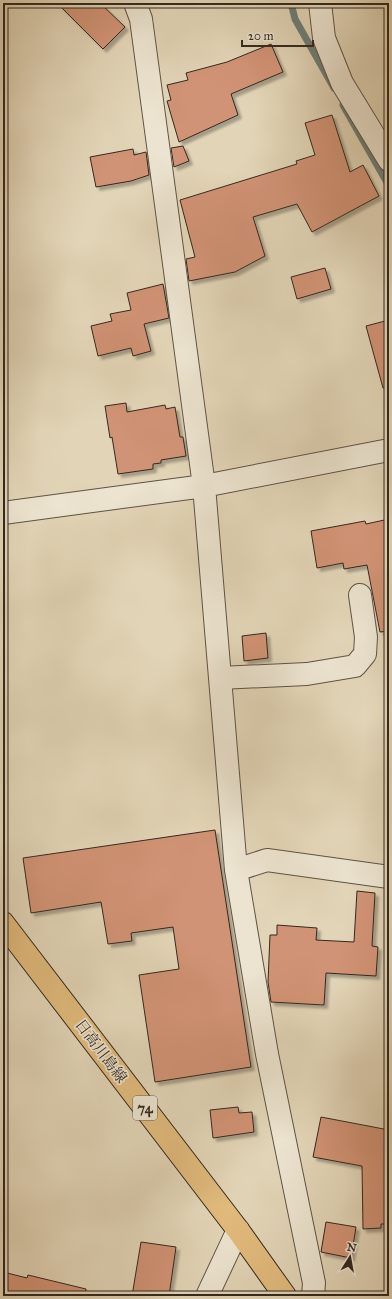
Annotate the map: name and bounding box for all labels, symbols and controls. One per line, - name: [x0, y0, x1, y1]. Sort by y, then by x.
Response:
- scale bar: [242, 22, 313, 48]
- text: 20 m: [248, 29, 274, 43]
- street label: 日高川島線: [71, 1016, 131, 1086]
- road number: 74: [133, 1096, 157, 1120]
- north arrow: [330, 1237, 370, 1277]
- text: N: [346, 1240, 358, 1255]

